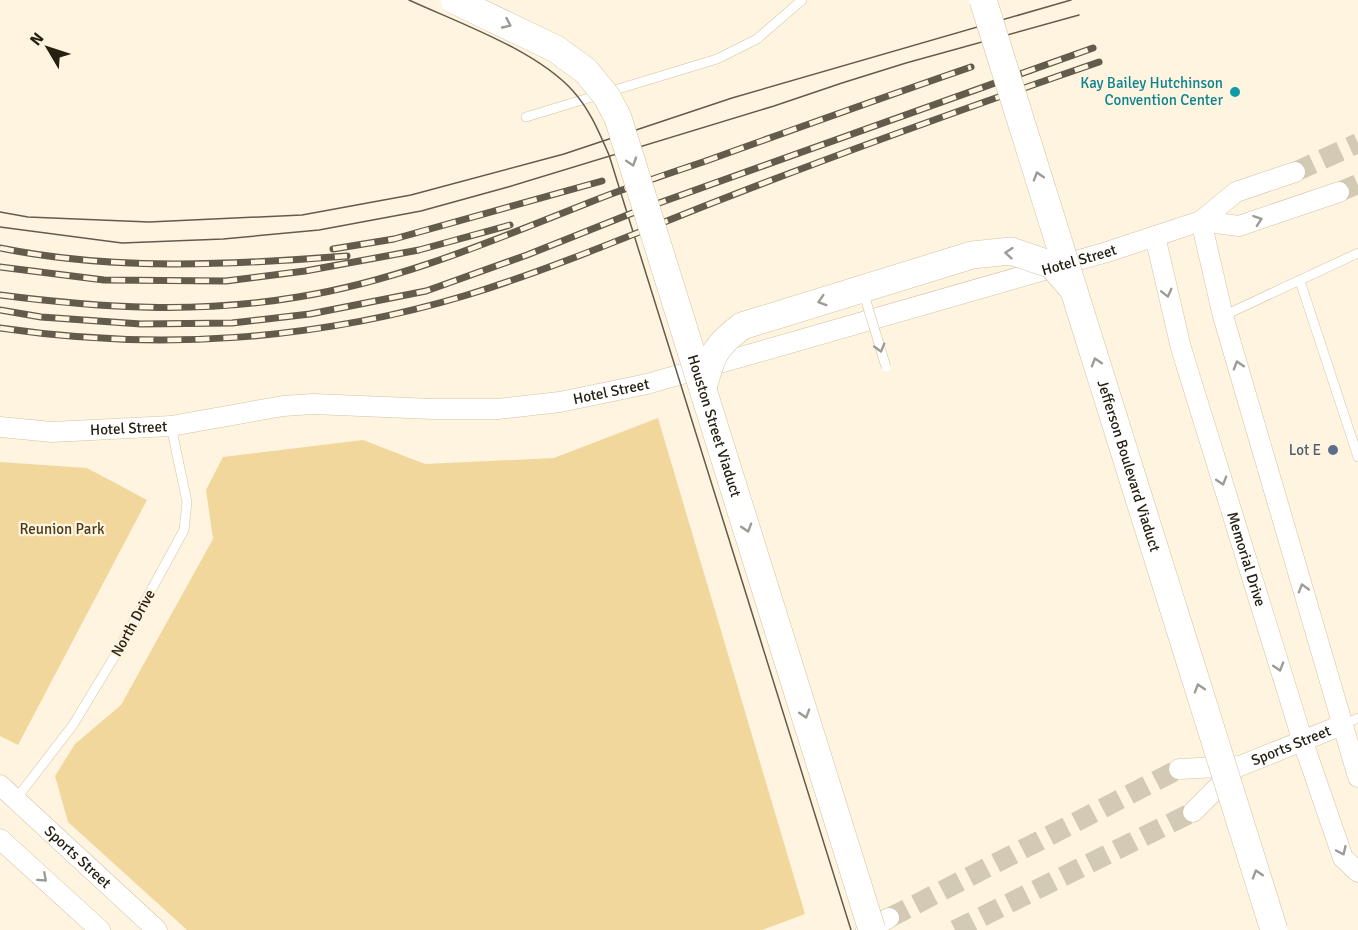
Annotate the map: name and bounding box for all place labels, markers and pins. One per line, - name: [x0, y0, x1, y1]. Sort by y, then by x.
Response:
- place label: Kay Bailey Hutchinson Convention Center: [1080, 74, 1223, 109]
- marker: Kay Bailey Hutchinson Convention Center: [1228, 85, 1242, 99]
- place label: Lot E: [1289, 441, 1321, 459]
- marker: Lot E: [1326, 443, 1340, 457]

